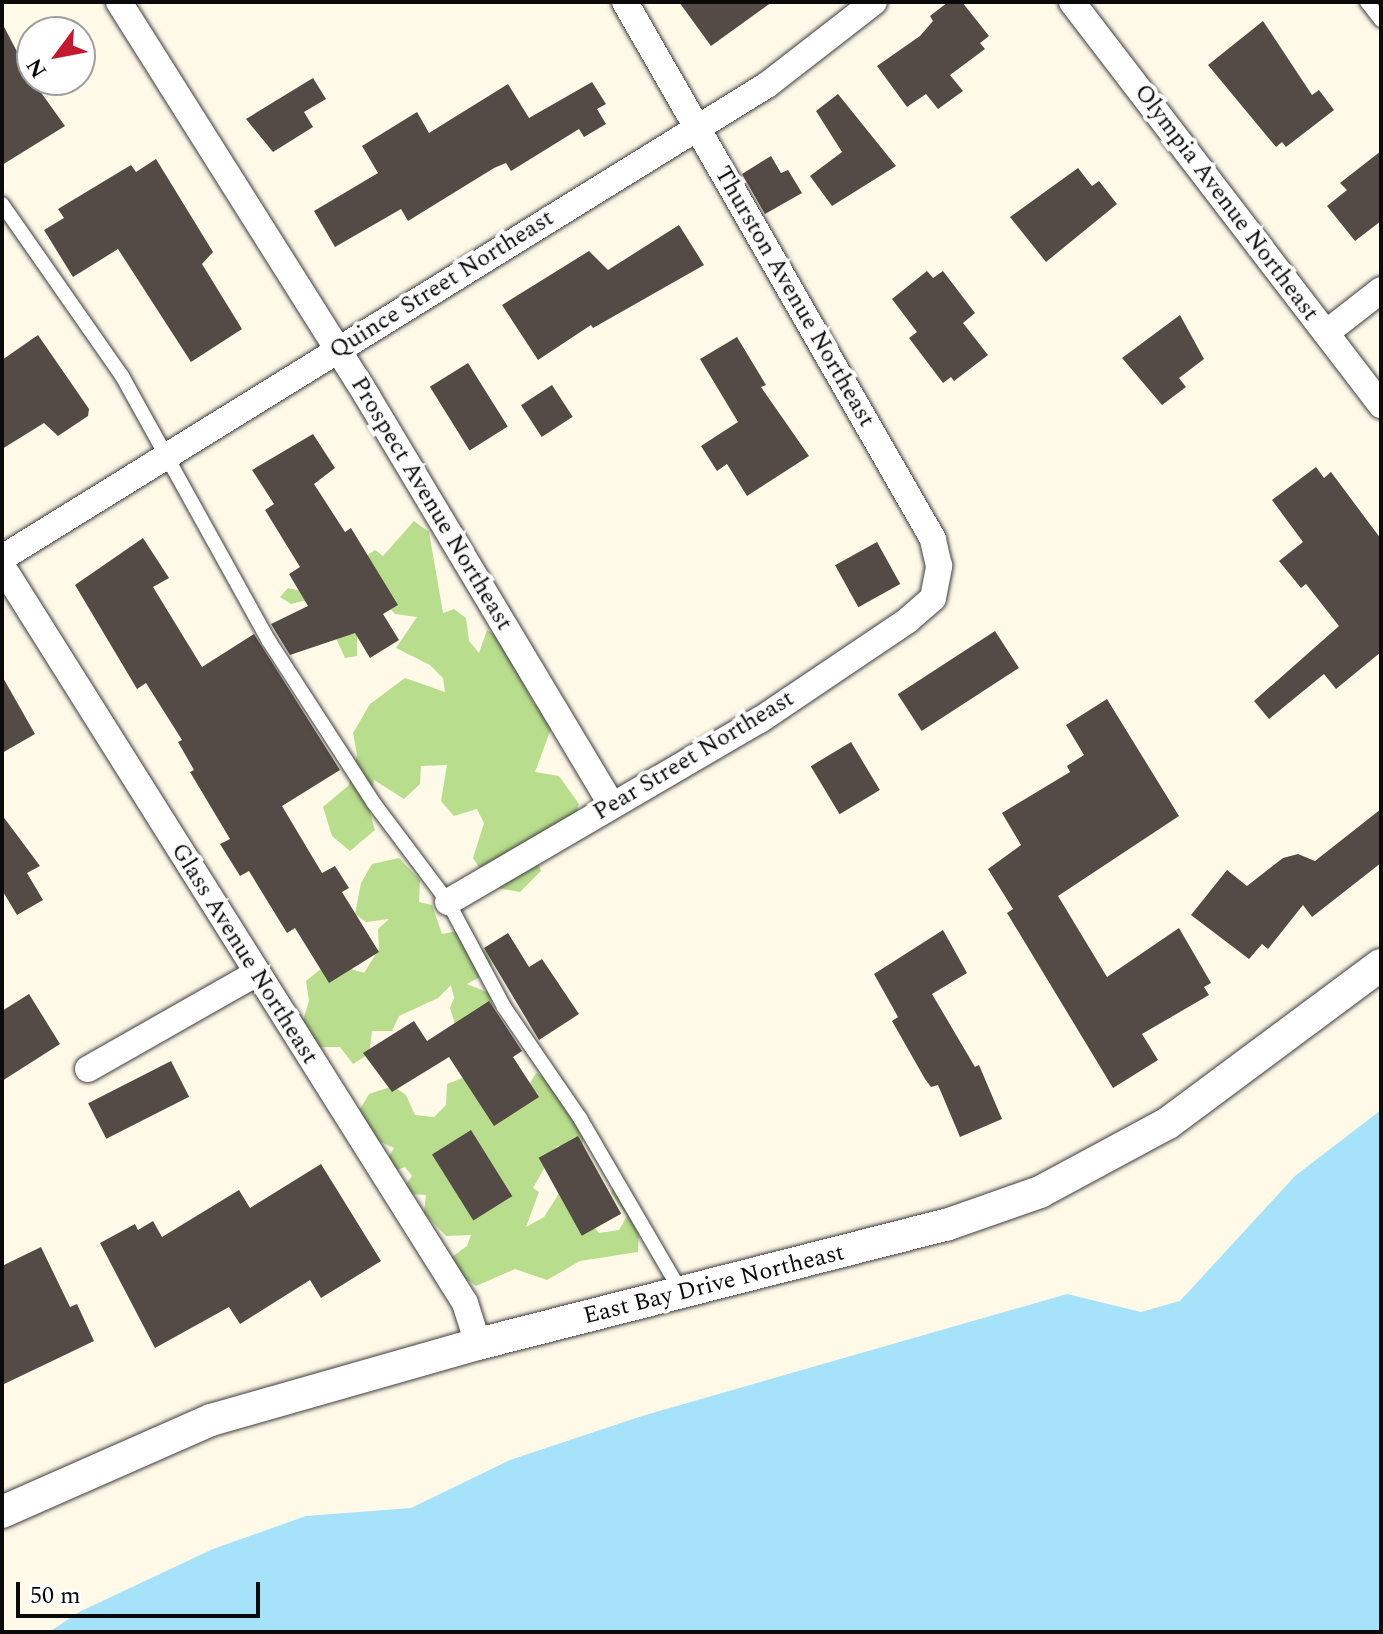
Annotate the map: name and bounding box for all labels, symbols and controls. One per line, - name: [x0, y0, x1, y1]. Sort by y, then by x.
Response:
- north arrow: [16, 16, 96, 96]
- text: N: [18, 52, 56, 84]
- street label: Olympia Avenue Northeast: [1128, 79, 1324, 327]
- street label: Thurston Avenue Northeast: [707, 162, 881, 432]
- street label: Quince Street Northeast: [325, 204, 559, 366]
- street label: Prospect Avenue Northeast: [344, 372, 518, 636]
- street label: Pear Street Northeast: [588, 685, 800, 827]
- street label: Glass Avenue Northeast: [164, 838, 324, 1070]
- street label: East Bay Drive Northeast: [581, 1239, 847, 1331]
- scale bar: [20, 1566, 264, 1616]
- text: 50 m: [30, 1578, 81, 1614]

